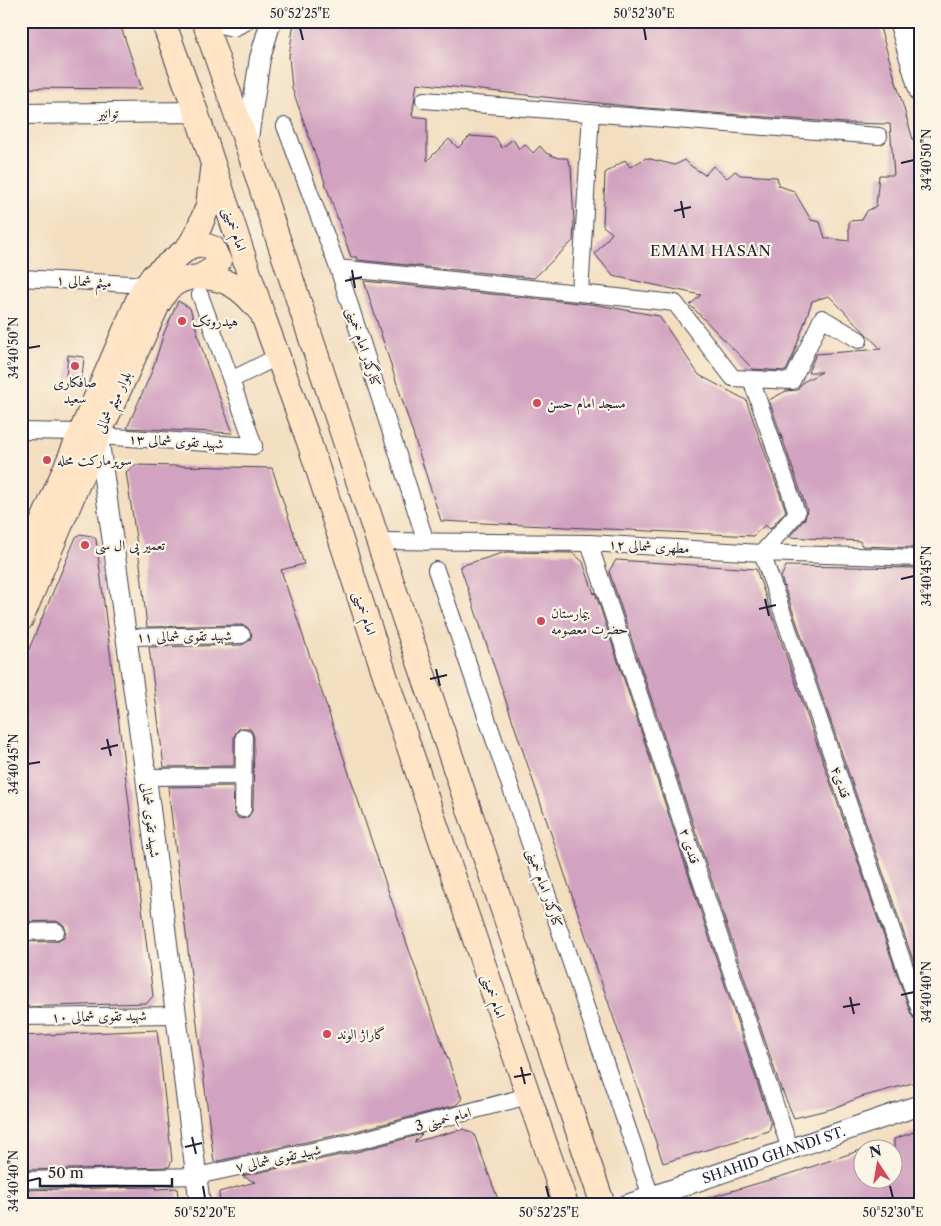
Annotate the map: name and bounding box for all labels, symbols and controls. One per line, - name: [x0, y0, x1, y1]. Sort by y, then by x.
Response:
- text: 50°52'25"E: [270, 6, 330, 21]
- text: 50°52'30"E: [613, 6, 675, 21]
- street label: توانیر: [95, 104, 119, 122]
- text: 34°40'50"N: [919, 129, 934, 191]
- street label: امام خمینی: [215, 205, 251, 255]
- district label: EMAM HASAN: [650, 241, 772, 260]
- street label: میثم شمالی ۱: [56, 271, 112, 296]
- street label: کنارگذر امام خمینی: [339, 305, 386, 390]
- place label: هیدروتک: [192, 312, 238, 330]
- marker: هیدروتک: [176, 315, 188, 327]
- text: 34°40'50"N: [6, 317, 21, 379]
- marker: صافکاری سعید: [69, 360, 81, 372]
- street label: بلوار میثم شمالی: [91, 368, 140, 438]
- place label: صافکاری سعید: [53, 373, 97, 407]
- place label: مسجد امام حسن: [547, 394, 626, 416]
- marker: مسجد امام حسن: [531, 397, 543, 409]
- street label: شهید تقوی شمالی ۱۳: [128, 430, 224, 453]
- place label: سوپرمارکت محله: [57, 451, 132, 469]
- marker: سوپرمارکت محله: [41, 454, 53, 466]
- street label: مطهری شمالی ۱۲: [608, 535, 690, 557]
- place label: تعمیر پی ال سی: [95, 536, 165, 556]
- marker: تعمیر پی ال سی: [79, 539, 91, 551]
- text: 34°40'45"N: [919, 545, 934, 606]
- street label: امام خمینی: [346, 589, 381, 639]
- place label: بیمارستان حضرت معصومه: [551, 604, 628, 639]
- marker: بیمارستان حضرت معصومه: [535, 615, 547, 627]
- street label: شهید تقوی شمالی ۱۱: [136, 626, 232, 647]
- text: 34°40'45"N: [6, 733, 21, 794]
- street label: قندی۴: [827, 763, 855, 801]
- street label: شهید تقوی شمالی: [136, 782, 165, 859]
- street label: قندی ۲: [676, 826, 704, 866]
- street label: کنارگذر امام خمینی: [519, 846, 568, 931]
- text: 34°40'40"N: [919, 961, 934, 1023]
- street label: امام خمینی: [474, 972, 510, 1022]
- street label: شهید تقوی شمالی ۱۰: [51, 1006, 147, 1027]
- place label: گاراژ الوند: [337, 1025, 385, 1043]
- marker: گاراژ الوند: [321, 1028, 333, 1040]
- street label: امام خمینی 3: [413, 1103, 474, 1139]
- street label: SHAHID GHANDI ST.: [700, 1122, 848, 1188]
- north arrow: [854, 1138, 904, 1188]
- street label: شهید تقوی شمالی ۷: [233, 1140, 323, 1177]
- text: N: [867, 1141, 883, 1161]
- text: 34°40'40"N: [6, 1150, 21, 1212]
- scale bar: [40, 1156, 172, 1188]
- text: 50 m: [48, 1163, 84, 1182]
- text: 50°52'20"E: [174, 1205, 236, 1220]
- text: 50°52'25"E: [519, 1205, 579, 1220]
- text: 50°52'30"E: [862, 1205, 924, 1220]

